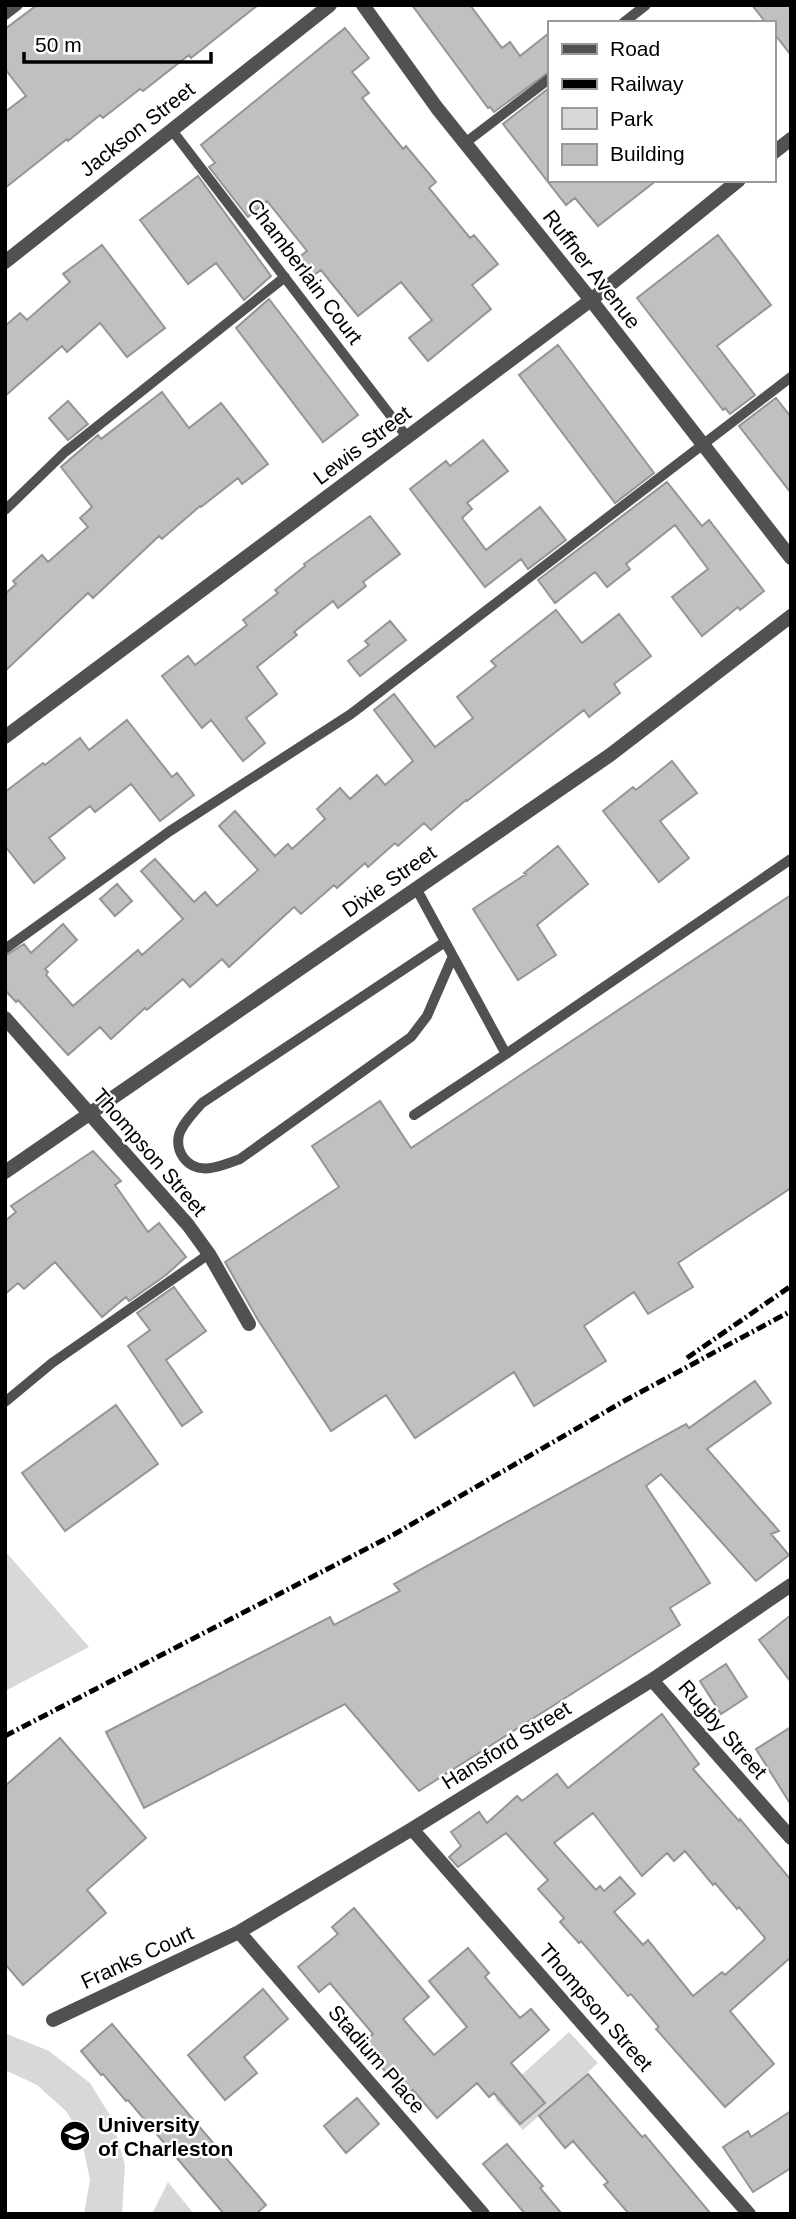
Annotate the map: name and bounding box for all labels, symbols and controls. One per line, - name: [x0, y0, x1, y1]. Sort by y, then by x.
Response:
- scale bar: [24, 21, 212, 65]
- legend: [548, 21, 775, 182]
- text: 50 m: [35, 33, 82, 56]
- text: Road: [610, 37, 660, 60]
- text: Railway: [610, 72, 684, 95]
- street label: Jackson Street: [75, 77, 199, 181]
- text: Park: [610, 107, 654, 130]
- text: Building: [610, 142, 685, 165]
- street label: Chamberlain Court: [243, 194, 367, 348]
- street label: Ruffner Avenue: [539, 205, 645, 333]
- street label: Lewis Street: [309, 401, 415, 489]
- street label: Dixie Street: [338, 840, 440, 922]
- street label: Thompson Street: [88, 1084, 212, 1220]
- street label: Rugby Street: [674, 1675, 772, 1783]
- street label: Hansford Street: [438, 1696, 575, 1794]
- street label: Franks Court: [77, 1921, 197, 1993]
- street label: Thompson Street: [534, 1939, 658, 2075]
- street label: Stadium Place: [324, 2000, 430, 2118]
- place label: University of Charleston: [98, 2113, 233, 2160]
- school or university icon: University of Charleston: [58, 2119, 92, 2153]

